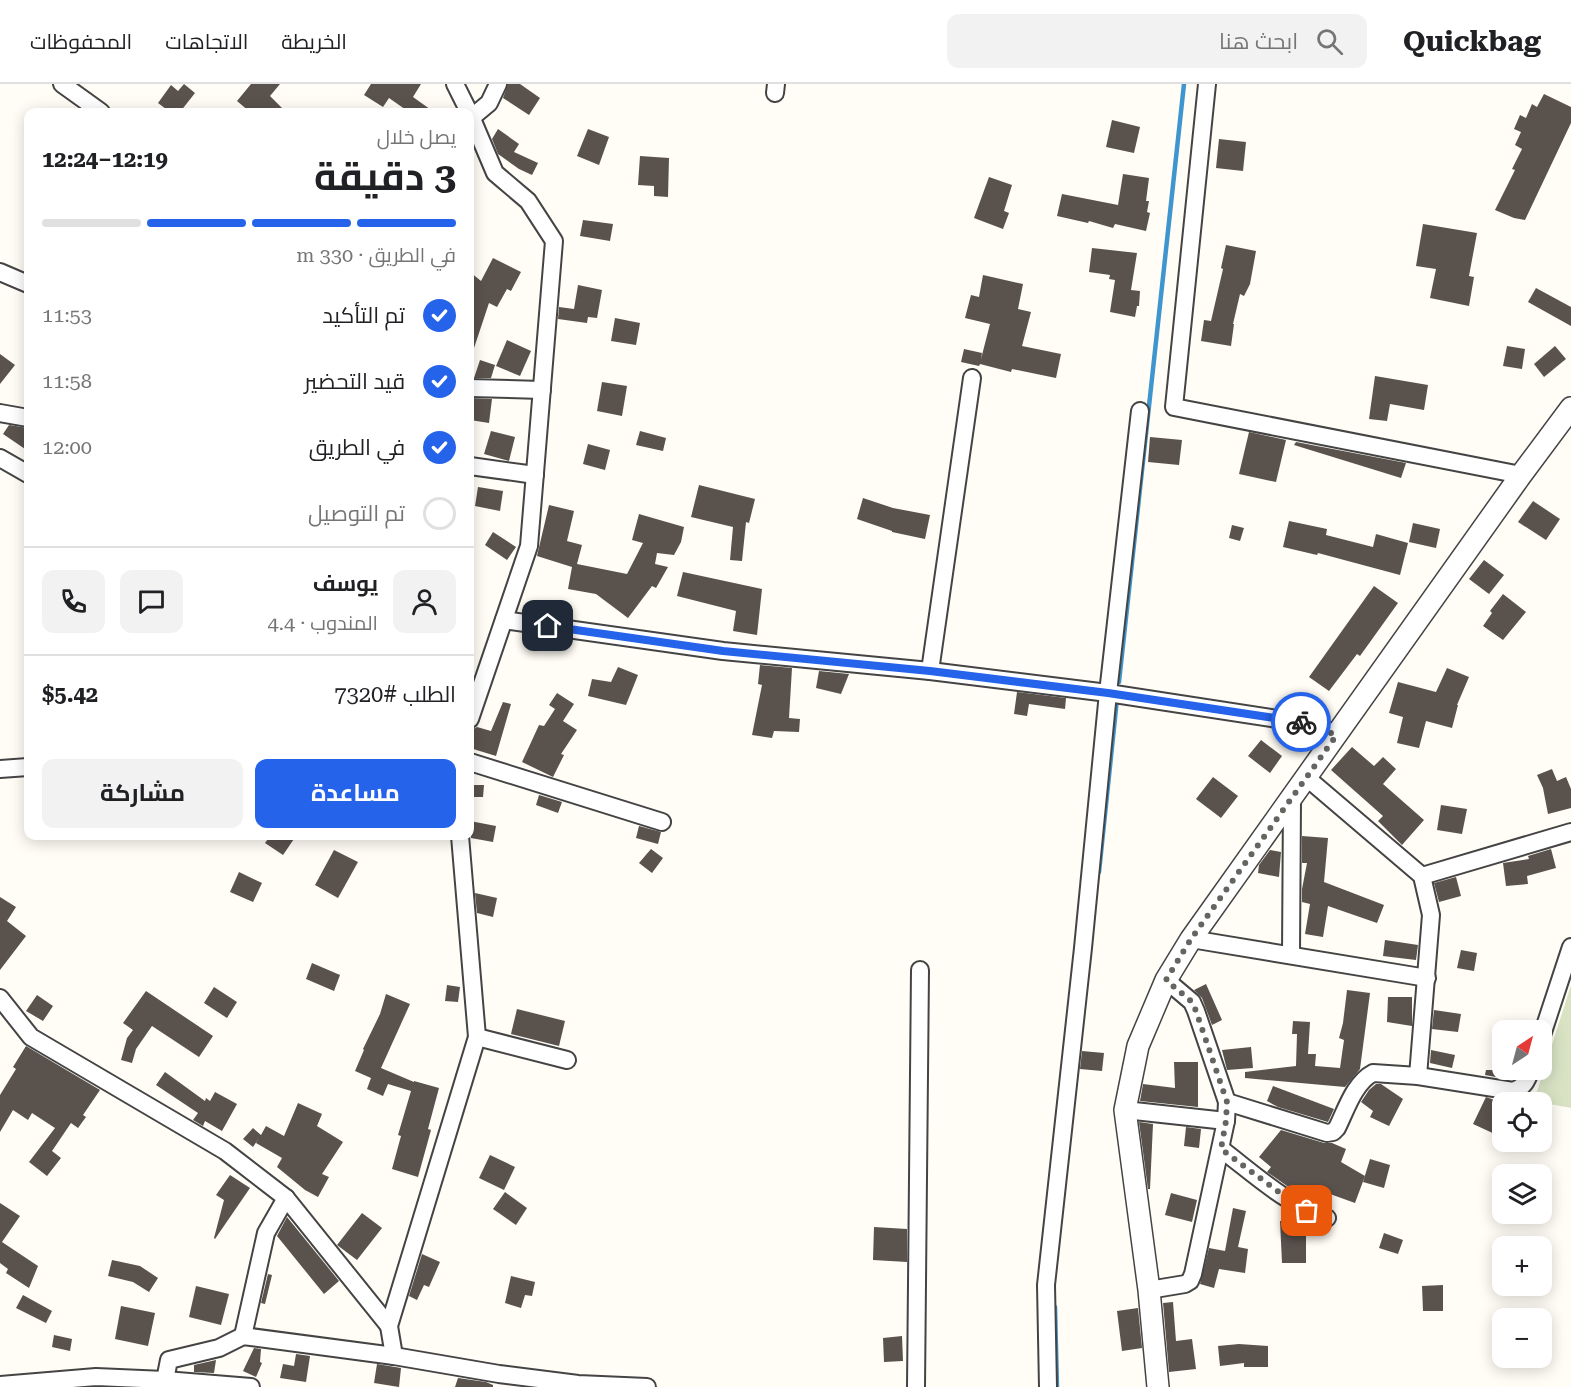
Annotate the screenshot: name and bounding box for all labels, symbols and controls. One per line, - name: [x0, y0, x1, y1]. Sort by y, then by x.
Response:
- search box: [947, 14, 1367, 68]
- icon: search: [1313, 25, 1346, 58]
- text: Quickbag: [1403, 25, 1541, 58]
- text: ابحث هنا: [1219, 29, 1298, 54]
- text: المحفوظات: [30, 30, 132, 54]
- text: الاتجاهات: [165, 30, 248, 54]
- text: الخريطة: [281, 30, 347, 54]
- text: يصل خلال: [377, 125, 456, 149]
- text: 12:19–12:24: [42, 147, 168, 172]
- text: 3 دقيقة: [314, 154, 456, 200]
- text: في الطريق · 330 m: [296, 243, 456, 267]
- icon: check: [423, 299, 456, 332]
- text: 11:53: [42, 303, 92, 327]
- text: تم التأكيد: [322, 303, 405, 328]
- icon: check: [423, 365, 456, 398]
- text: 11:58: [42, 369, 92, 393]
- text: قيد التحضير: [304, 369, 405, 394]
- icon: check: [423, 431, 456, 464]
- text: 12:00: [42, 435, 92, 459]
- text: في الطريق: [309, 435, 405, 460]
- text: تم التوصيل: [308, 501, 405, 526]
- button: phone: [42, 570, 105, 633]
- button: chat: [120, 570, 183, 633]
- button: person: [393, 570, 456, 633]
- text: يوسف: [313, 571, 378, 596]
- pin: [522, 600, 573, 651]
- icon: home: [531, 609, 564, 642]
- text: المندوب · 4.4: [268, 611, 378, 635]
- text: $5.42: [42, 682, 98, 707]
- text: الطلب #7320: [334, 682, 456, 707]
- courier: [1271, 692, 1331, 752]
- icon: bike: [1285, 706, 1318, 739]
- button: مشاركة: [42, 759, 243, 828]
- button: مساعدة: [255, 759, 456, 828]
- north arrow: [1492, 1020, 1552, 1080]
- map controls: [1492, 1020, 1552, 1368]
- button: locate: [1492, 1092, 1552, 1152]
- button: layers: [1492, 1164, 1552, 1224]
- pin: [1281, 1185, 1332, 1236]
- icon: bag: [1290, 1194, 1323, 1227]
- button: +: [1492, 1236, 1552, 1296]
- button: −: [1492, 1308, 1552, 1368]

